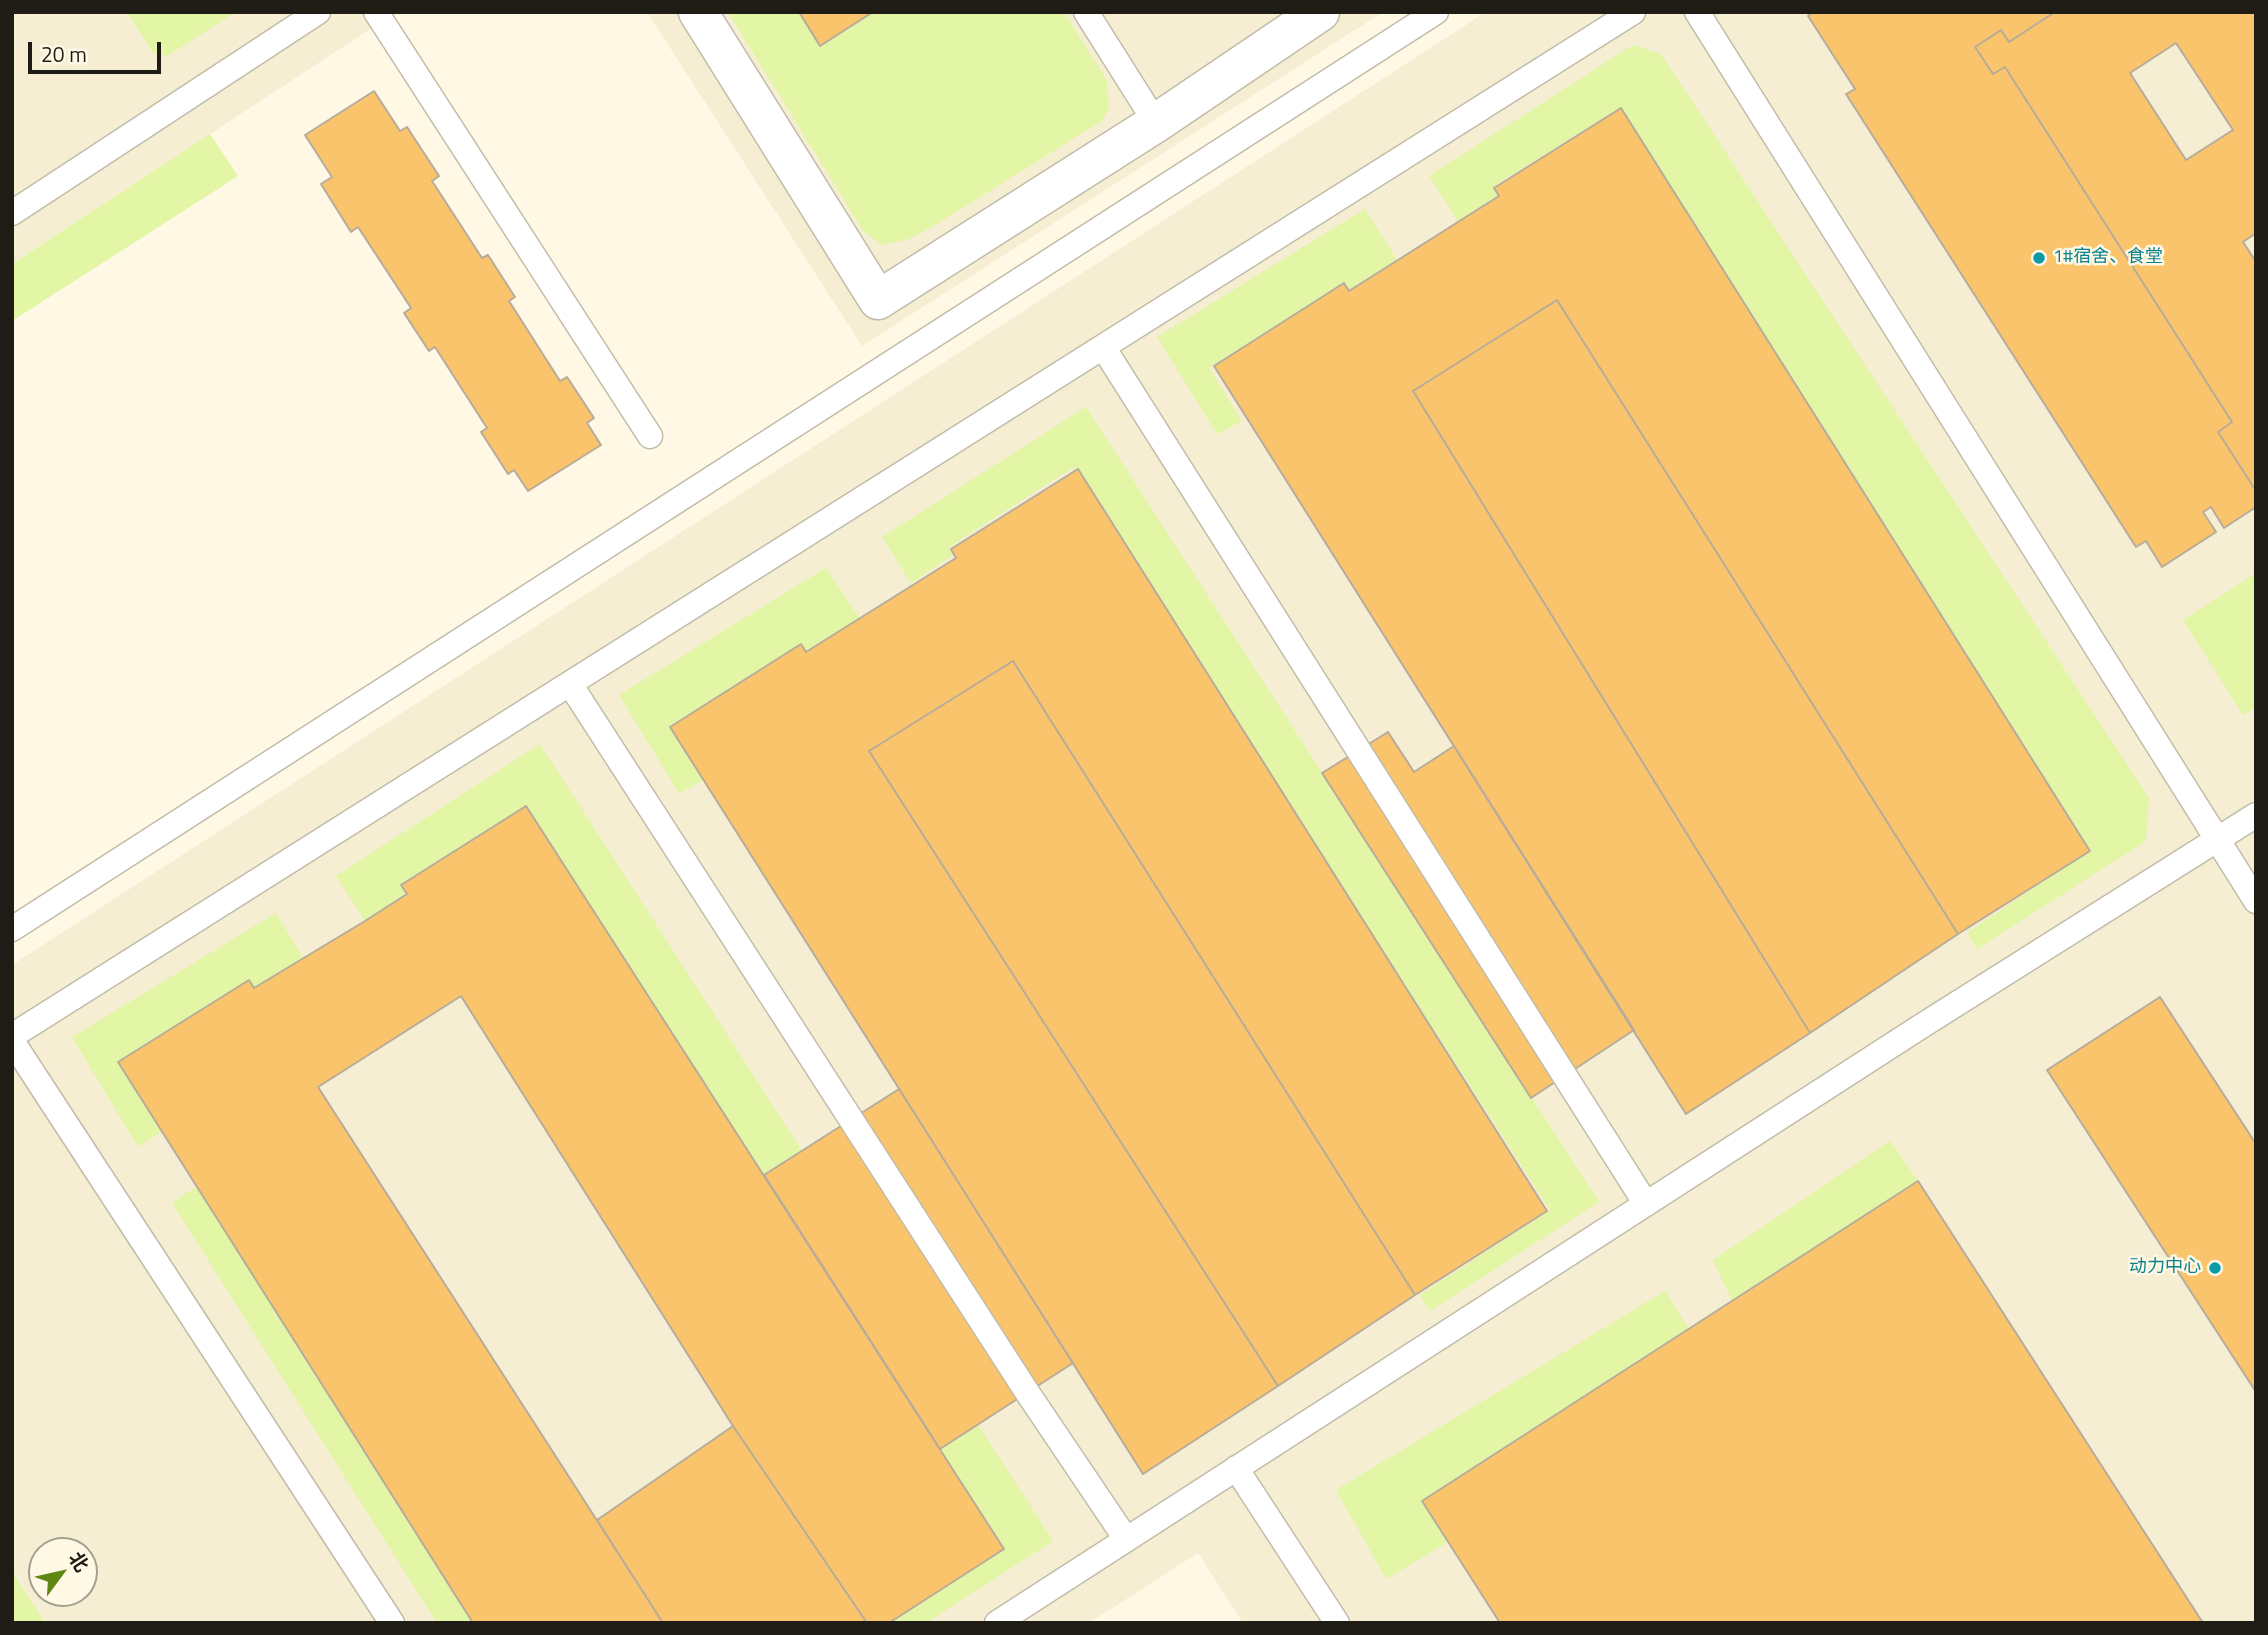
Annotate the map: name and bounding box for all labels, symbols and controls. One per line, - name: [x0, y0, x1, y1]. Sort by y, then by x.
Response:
- scale bar: [32, 28, 164, 72]
- text: 20 m: [41, 38, 87, 70]
- place label: 1#宿舍、食堂: [2053, 247, 2163, 269]
- marker: 1#宿舍、食堂: [2031, 250, 2047, 266]
- place label: 动力中心: [2129, 1257, 2201, 1279]
- marker: 动力中心: [2207, 1260, 2223, 1276]
- north arrow: [28, 1537, 98, 1607]
- text: 北: [62, 1546, 97, 1577]

